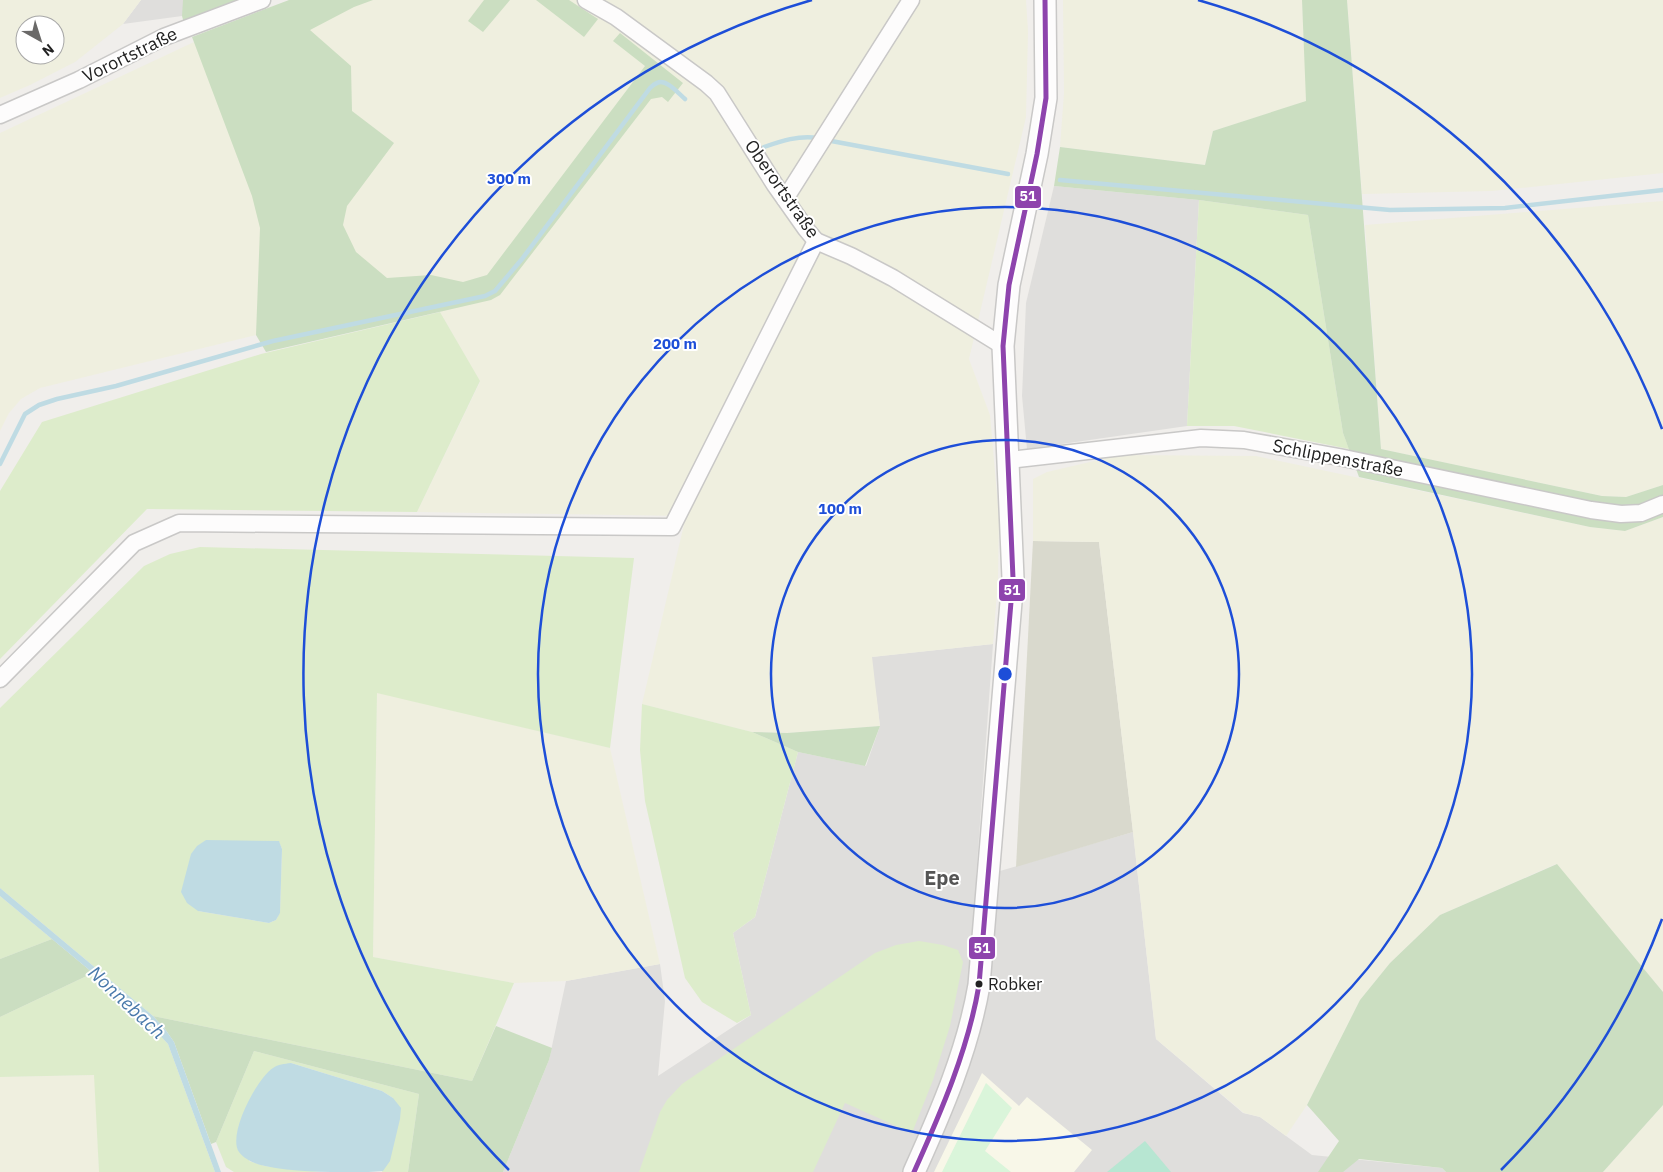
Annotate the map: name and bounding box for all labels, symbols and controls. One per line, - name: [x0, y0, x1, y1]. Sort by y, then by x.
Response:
- north arrow: [15, 15, 65, 65]
- street label: Vorortstraße: [79, 22, 181, 87]
- text: N: [39, 40, 58, 60]
- street label: Oberortstraße: [740, 135, 825, 243]
- text: 300 m: [487, 169, 531, 188]
- line badge: 51: [1014, 185, 1042, 209]
- text: 51: [1020, 187, 1037, 205]
- text: 200 m: [653, 334, 697, 353]
- street label: Schlippenstraße: [1271, 434, 1405, 481]
- text: 100 m: [818, 499, 862, 518]
- line badge: 51: [998, 578, 1026, 602]
- text: 51: [1004, 581, 1021, 599]
- centre of rings: [996, 665, 1014, 683]
- district label: Epe: [924, 864, 960, 891]
- line badge: 51: [968, 936, 996, 960]
- text: 51: [974, 939, 991, 957]
- water label: Nonnebach: [83, 960, 171, 1044]
- place label: Robker: [988, 973, 1042, 995]
- marker: Robker: [974, 979, 984, 989]

